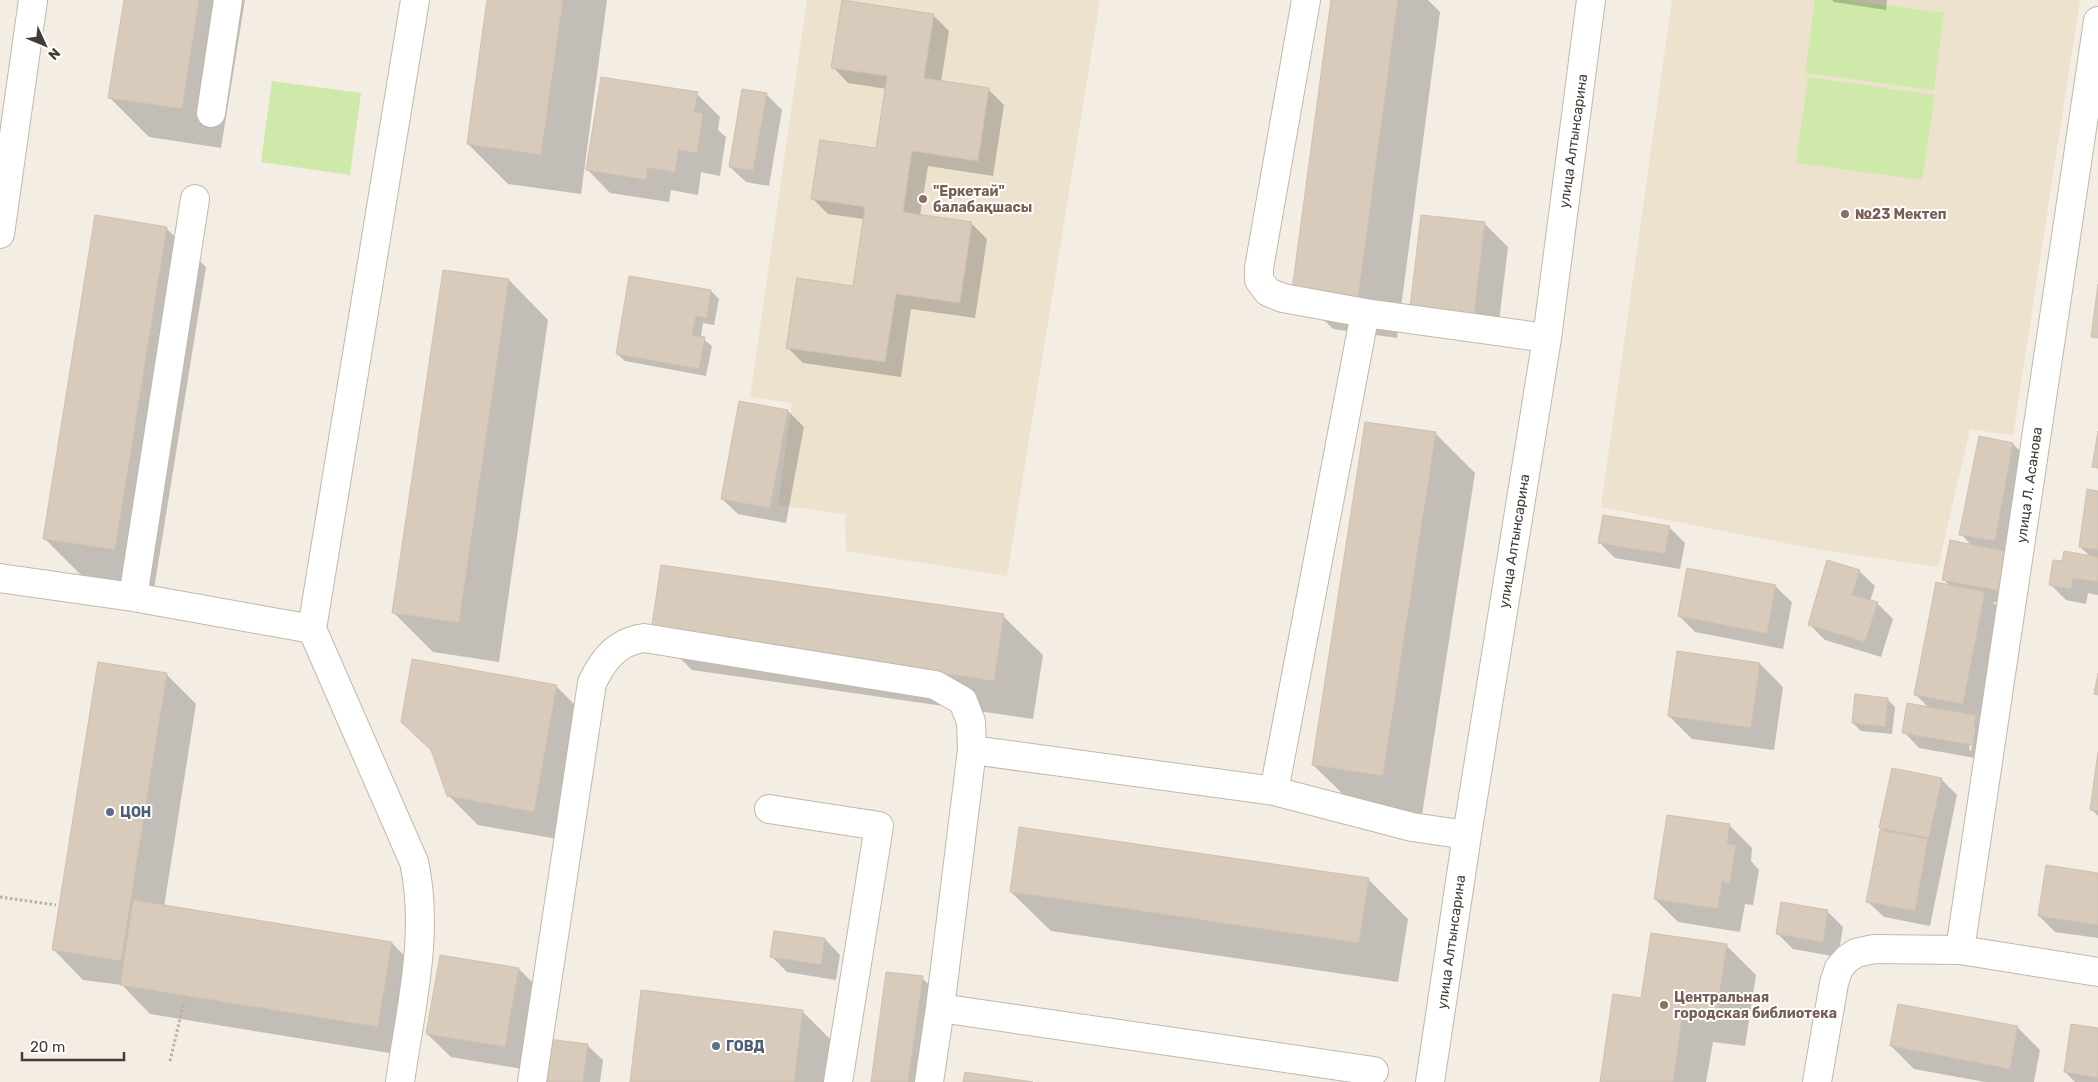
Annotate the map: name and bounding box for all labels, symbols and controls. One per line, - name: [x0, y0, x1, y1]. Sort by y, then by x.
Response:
- north arrow: [20, 20, 70, 70]
- text: N: [44, 44, 64, 63]
- street label: улица Алтынсарина: [1556, 73, 1591, 209]
- place label: "Еркетай" балабақшасы: [933, 183, 1032, 216]
- marker: "Еркетай" балабақшасы: [917, 193, 929, 205]
- place label: №23 Мектеп: [1855, 206, 1947, 223]
- marker: №23 Мектеп: [1839, 208, 1851, 220]
- street label: улица Л. Асанова: [2013, 426, 2046, 544]
- street label: улица Алтынсарина: [1496, 473, 1533, 609]
- place label: ЦОН: [120, 804, 151, 821]
- marker: ЦОН: [104, 806, 116, 818]
- street label: улица Алтынсарина: [1434, 874, 1469, 1010]
- place label: Центральная городская библиотека: [1674, 989, 1837, 1022]
- marker: Центральная городская библиотека: [1658, 999, 1670, 1011]
- scale bar: [22, 1030, 125, 1062]
- text: 20 m: [30, 1038, 65, 1056]
- place label: ГОВД: [726, 1038, 765, 1055]
- marker: ГОВД: [710, 1040, 722, 1052]

